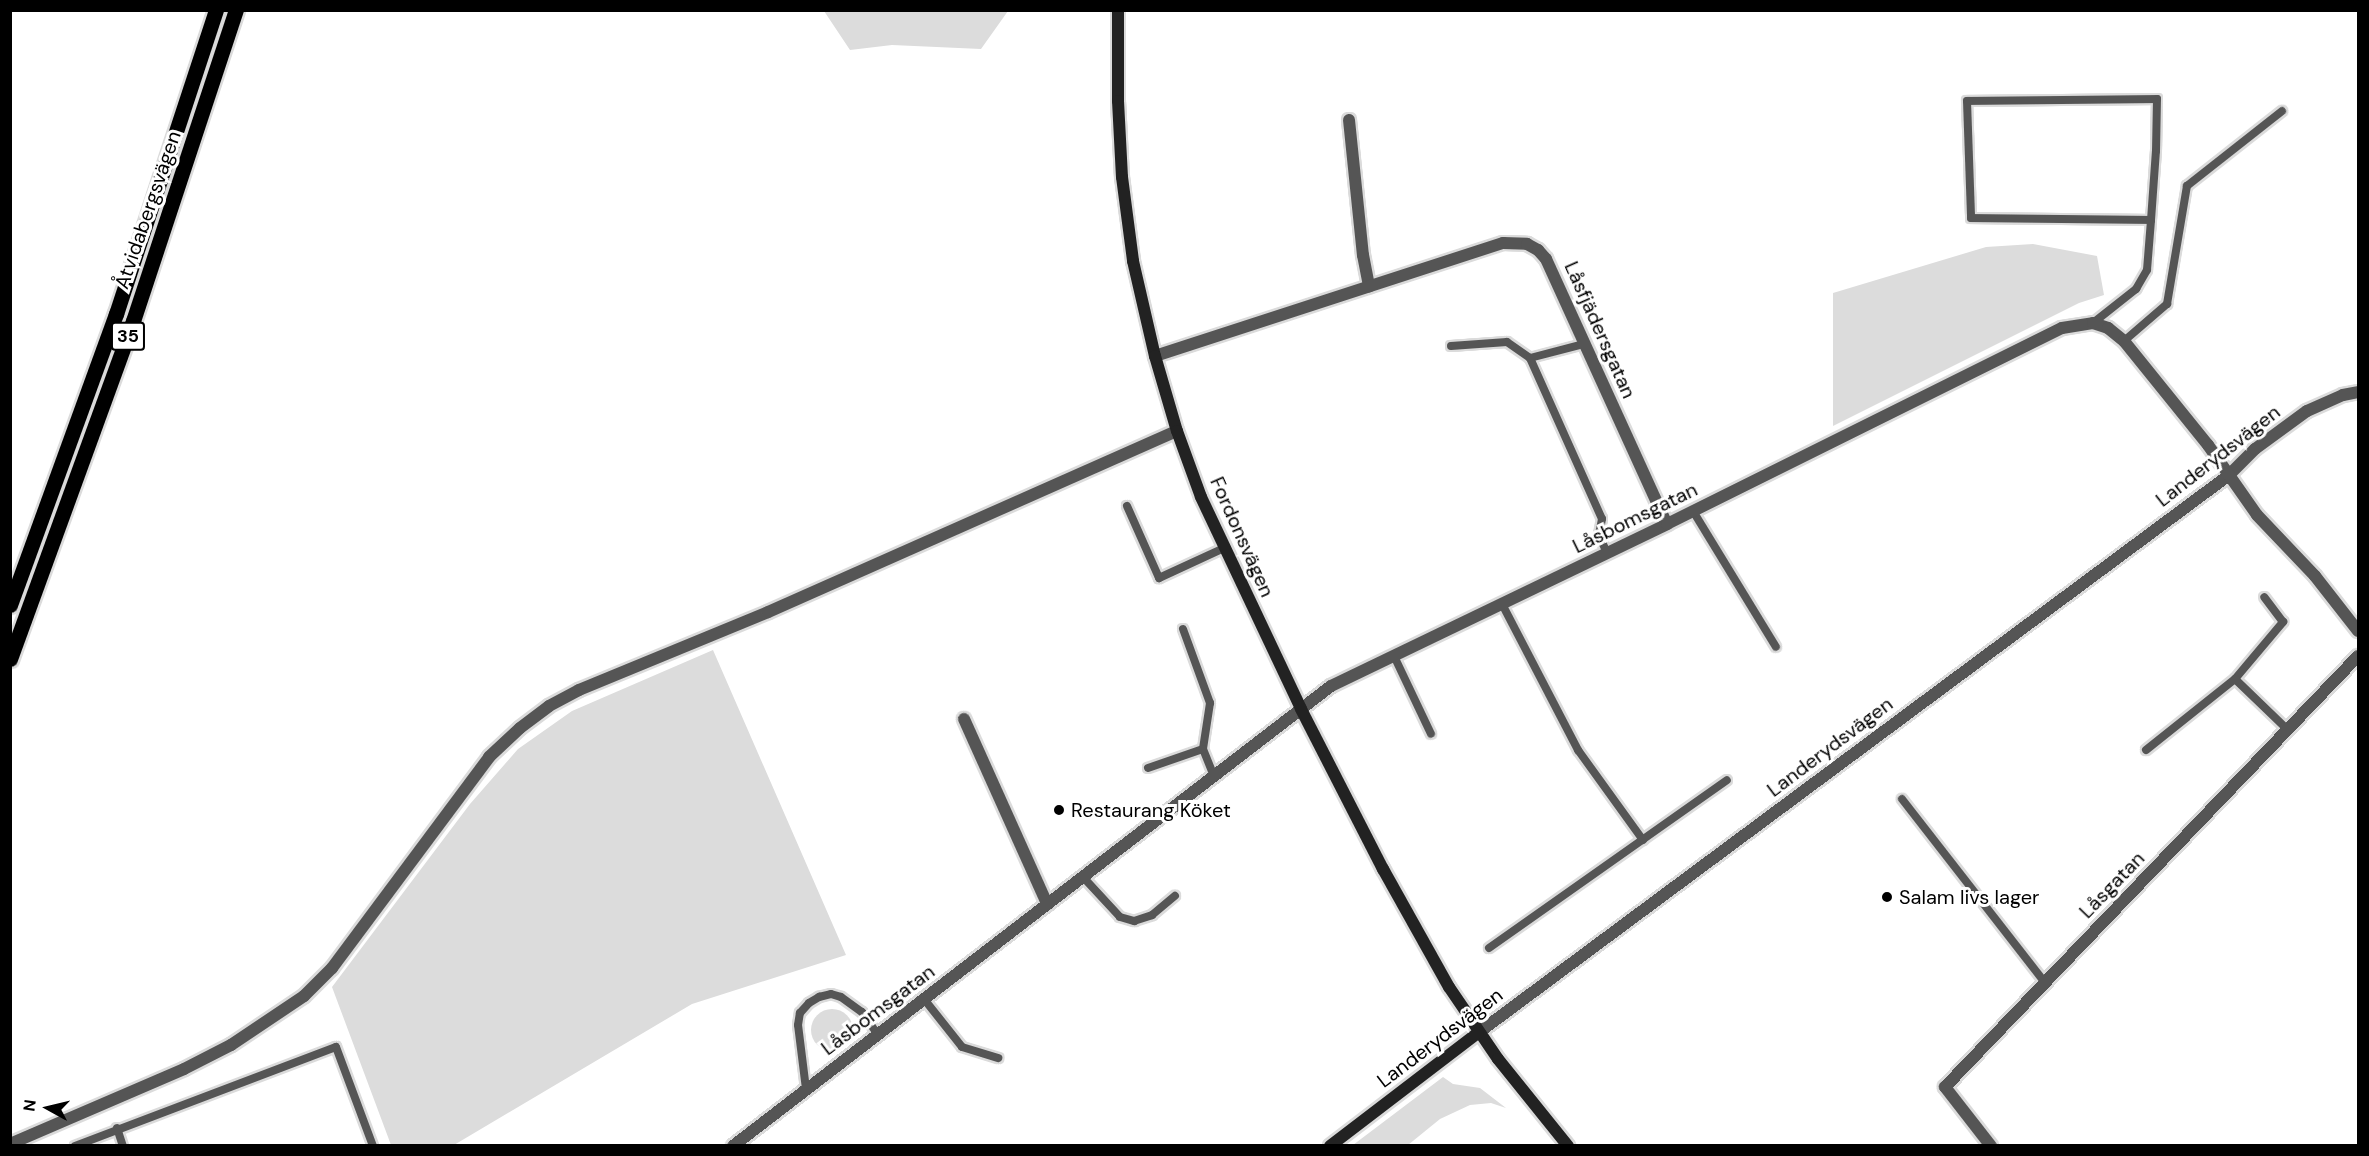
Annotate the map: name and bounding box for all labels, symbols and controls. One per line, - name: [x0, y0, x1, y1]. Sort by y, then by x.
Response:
- street label: Åtvidabergsvägen: [110, 128, 186, 292]
- street label: Låsfjädersgatan: [1559, 258, 1641, 402]
- road number: 35: [110, 321, 146, 351]
- street label: Landerydsvägen: [2151, 400, 2285, 512]
- street label: Fordonsvägen: [1205, 473, 1279, 601]
- street label: Låsbomsgatan: [1569, 477, 1701, 559]
- street label: Landerydsvägen: [1763, 692, 1897, 802]
- place label: Restaurang Köket: [1071, 798, 1231, 822]
- marker: Restaurang Köket: [1052, 803, 1066, 817]
- street label: Låsgatan: [2074, 847, 2150, 923]
- place label: Salam livs lager: [1899, 885, 2039, 909]
- marker: Salam livs lager: [1880, 890, 1894, 904]
- street label: Låsbomsgatan: [817, 960, 939, 1060]
- street label: Landerydsvägen: [1373, 983, 1507, 1093]
- north arrow: [18, 1078, 78, 1138]
- text: N: [18, 1098, 41, 1113]

